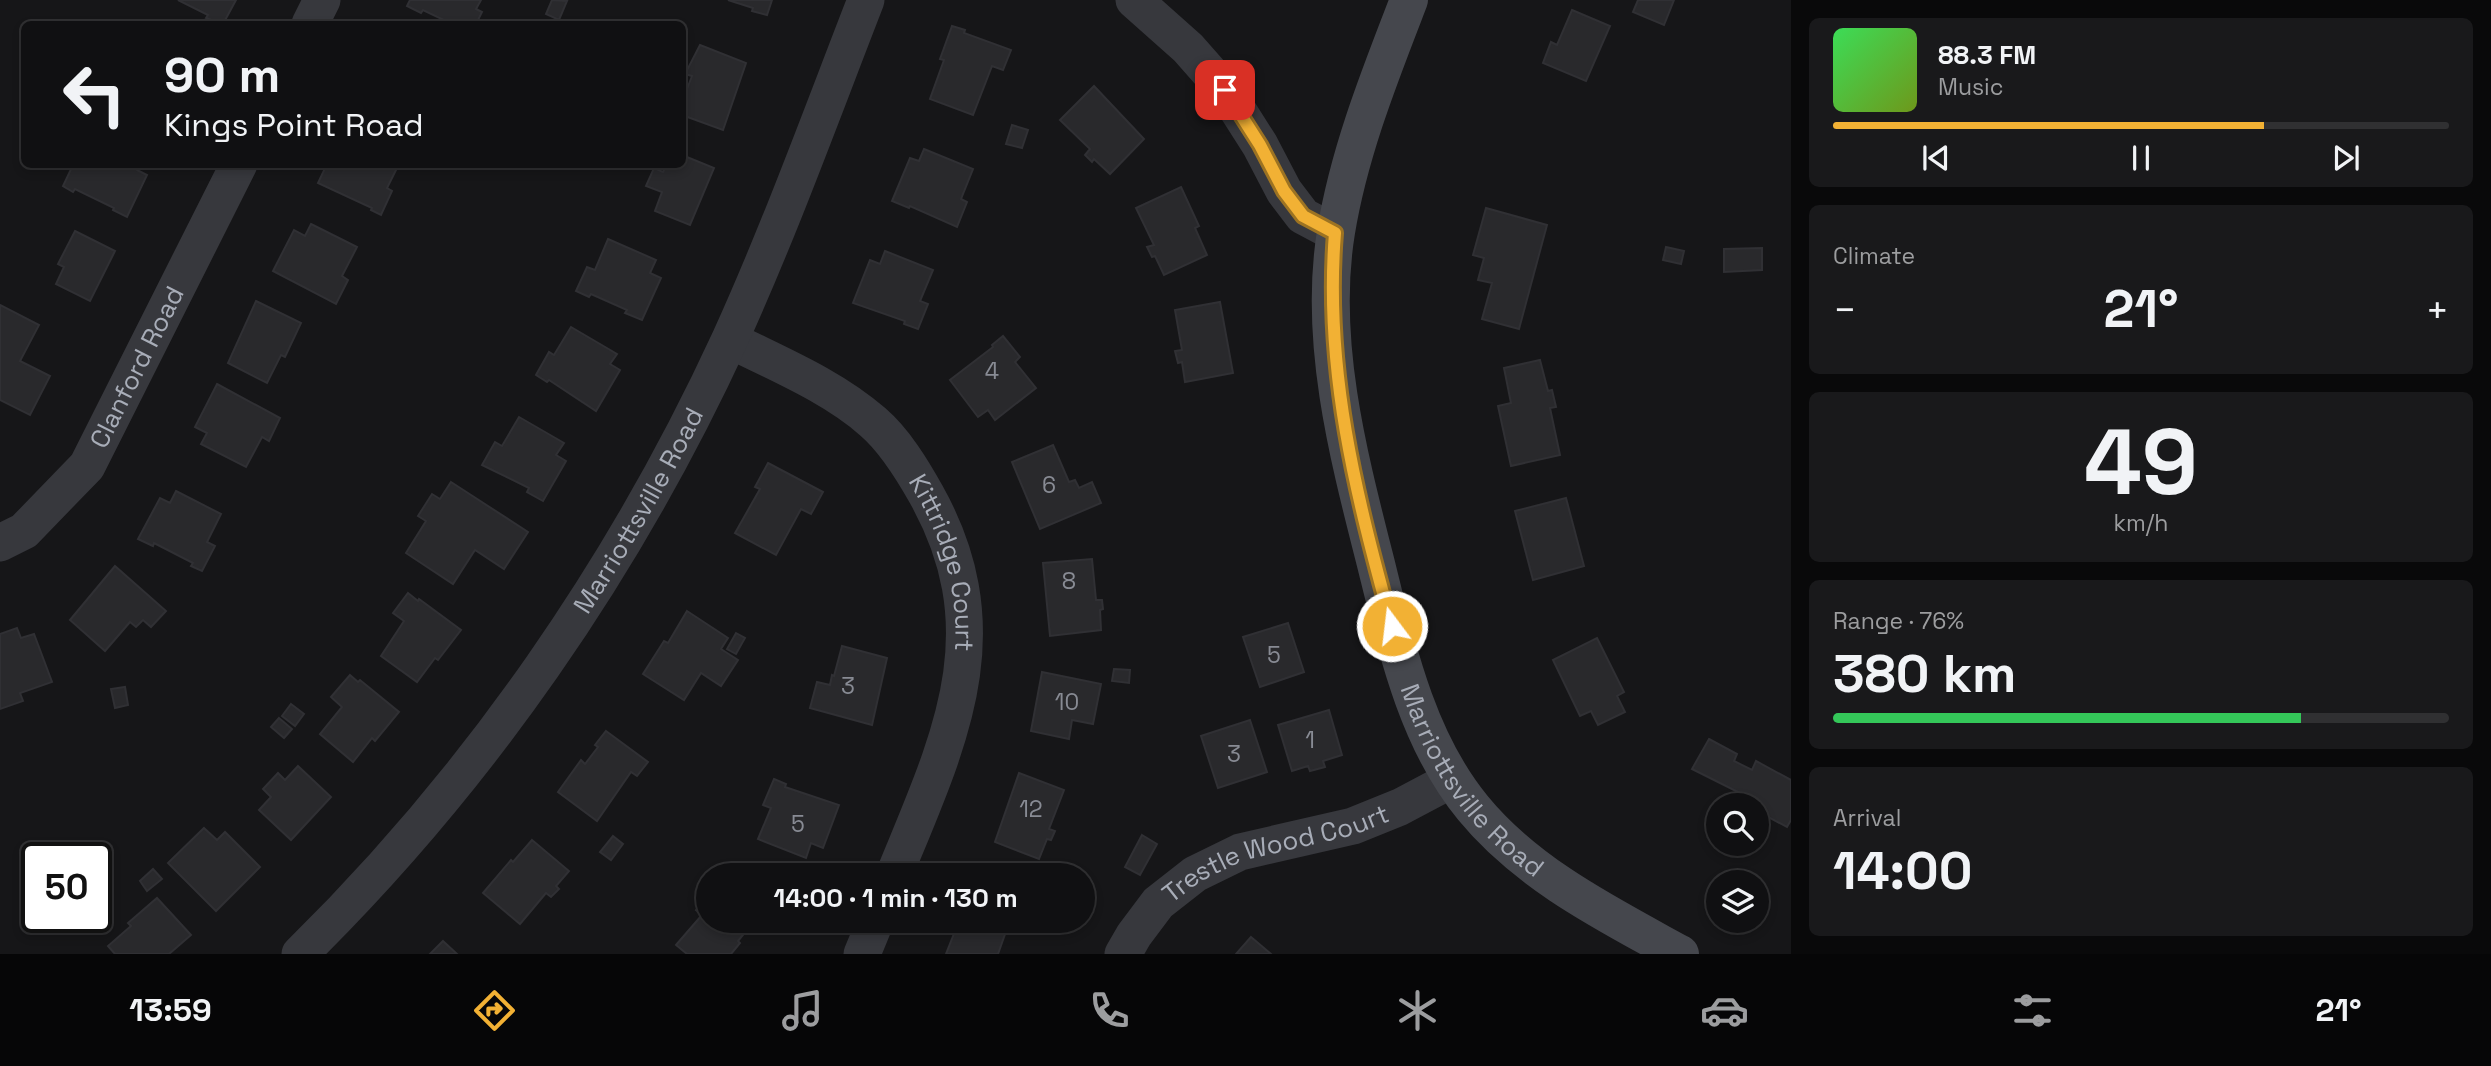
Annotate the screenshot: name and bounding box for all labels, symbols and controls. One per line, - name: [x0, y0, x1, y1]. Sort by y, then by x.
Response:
- text: 88.3 FM: [1938, 38, 2036, 72]
- text: 90 m: [164, 44, 280, 106]
- icon: left: [49, 49, 140, 140]
- pin: [1195, 60, 1255, 120]
- icon: arrive: [1206, 71, 1244, 109]
- text: Music: [1938, 72, 2003, 102]
- text: Kings Point Road: [164, 105, 424, 145]
- icon: previous: [1917, 139, 1955, 177]
- icon: pause: [2122, 139, 2160, 177]
- icon: next: [2327, 139, 2365, 177]
- text: Climate: [1833, 241, 1915, 271]
- text: 21°: [2104, 276, 2178, 342]
- street label: Clanford Road: [82, 280, 192, 454]
- text: −: [1833, 286, 1857, 334]
- text: +: [2425, 286, 2449, 334]
- house number: 4: [985, 356, 999, 386]
- street label: Marriottsville Road: [566, 402, 711, 620]
- text: 49: [2084, 404, 2198, 521]
- street label: Kittridge Court: [901, 468, 982, 652]
- house number: 6: [1042, 470, 1056, 500]
- text: km/h: [2114, 508, 2168, 538]
- house number: 8: [1062, 566, 1076, 596]
- position arrow: [1355, 589, 1429, 663]
- text: Range · 76%: [1833, 606, 1964, 636]
- house number: 5: [1267, 640, 1281, 670]
- text: 380 km: [1833, 641, 2016, 707]
- house number: 3: [841, 671, 855, 701]
- street label: Marriottsville Road: [1393, 679, 1551, 885]
- house number: 10: [1055, 687, 1079, 717]
- house number: 1: [1305, 725, 1315, 755]
- house number: 3: [1227, 739, 1241, 769]
- map controls: [1706, 793, 1769, 933]
- button: search: [1706, 793, 1769, 856]
- house number: 12: [1019, 794, 1043, 824]
- street label: Trestle Wood Court: [1155, 796, 1394, 910]
- text: Arrival: [1833, 803, 1901, 833]
- house number: 5: [791, 809, 805, 839]
- text: 14:00: [1833, 838, 1972, 904]
- speed limit sign: 50: [21, 842, 112, 933]
- button: layers: [1706, 870, 1769, 933]
- text: 14:00 · 1 min · 130 m: [773, 881, 1018, 915]
- icon: directions: [470, 986, 519, 1035]
- icon: music: [778, 986, 827, 1035]
- icon: phone: [1085, 986, 1134, 1035]
- icon: climate: [1393, 986, 1442, 1035]
- icon: car: [1700, 986, 1749, 1035]
- icon: filters: [2008, 986, 2057, 1035]
- text: 13:59: [129, 990, 212, 1030]
- text: 21°: [2316, 990, 2362, 1030]

